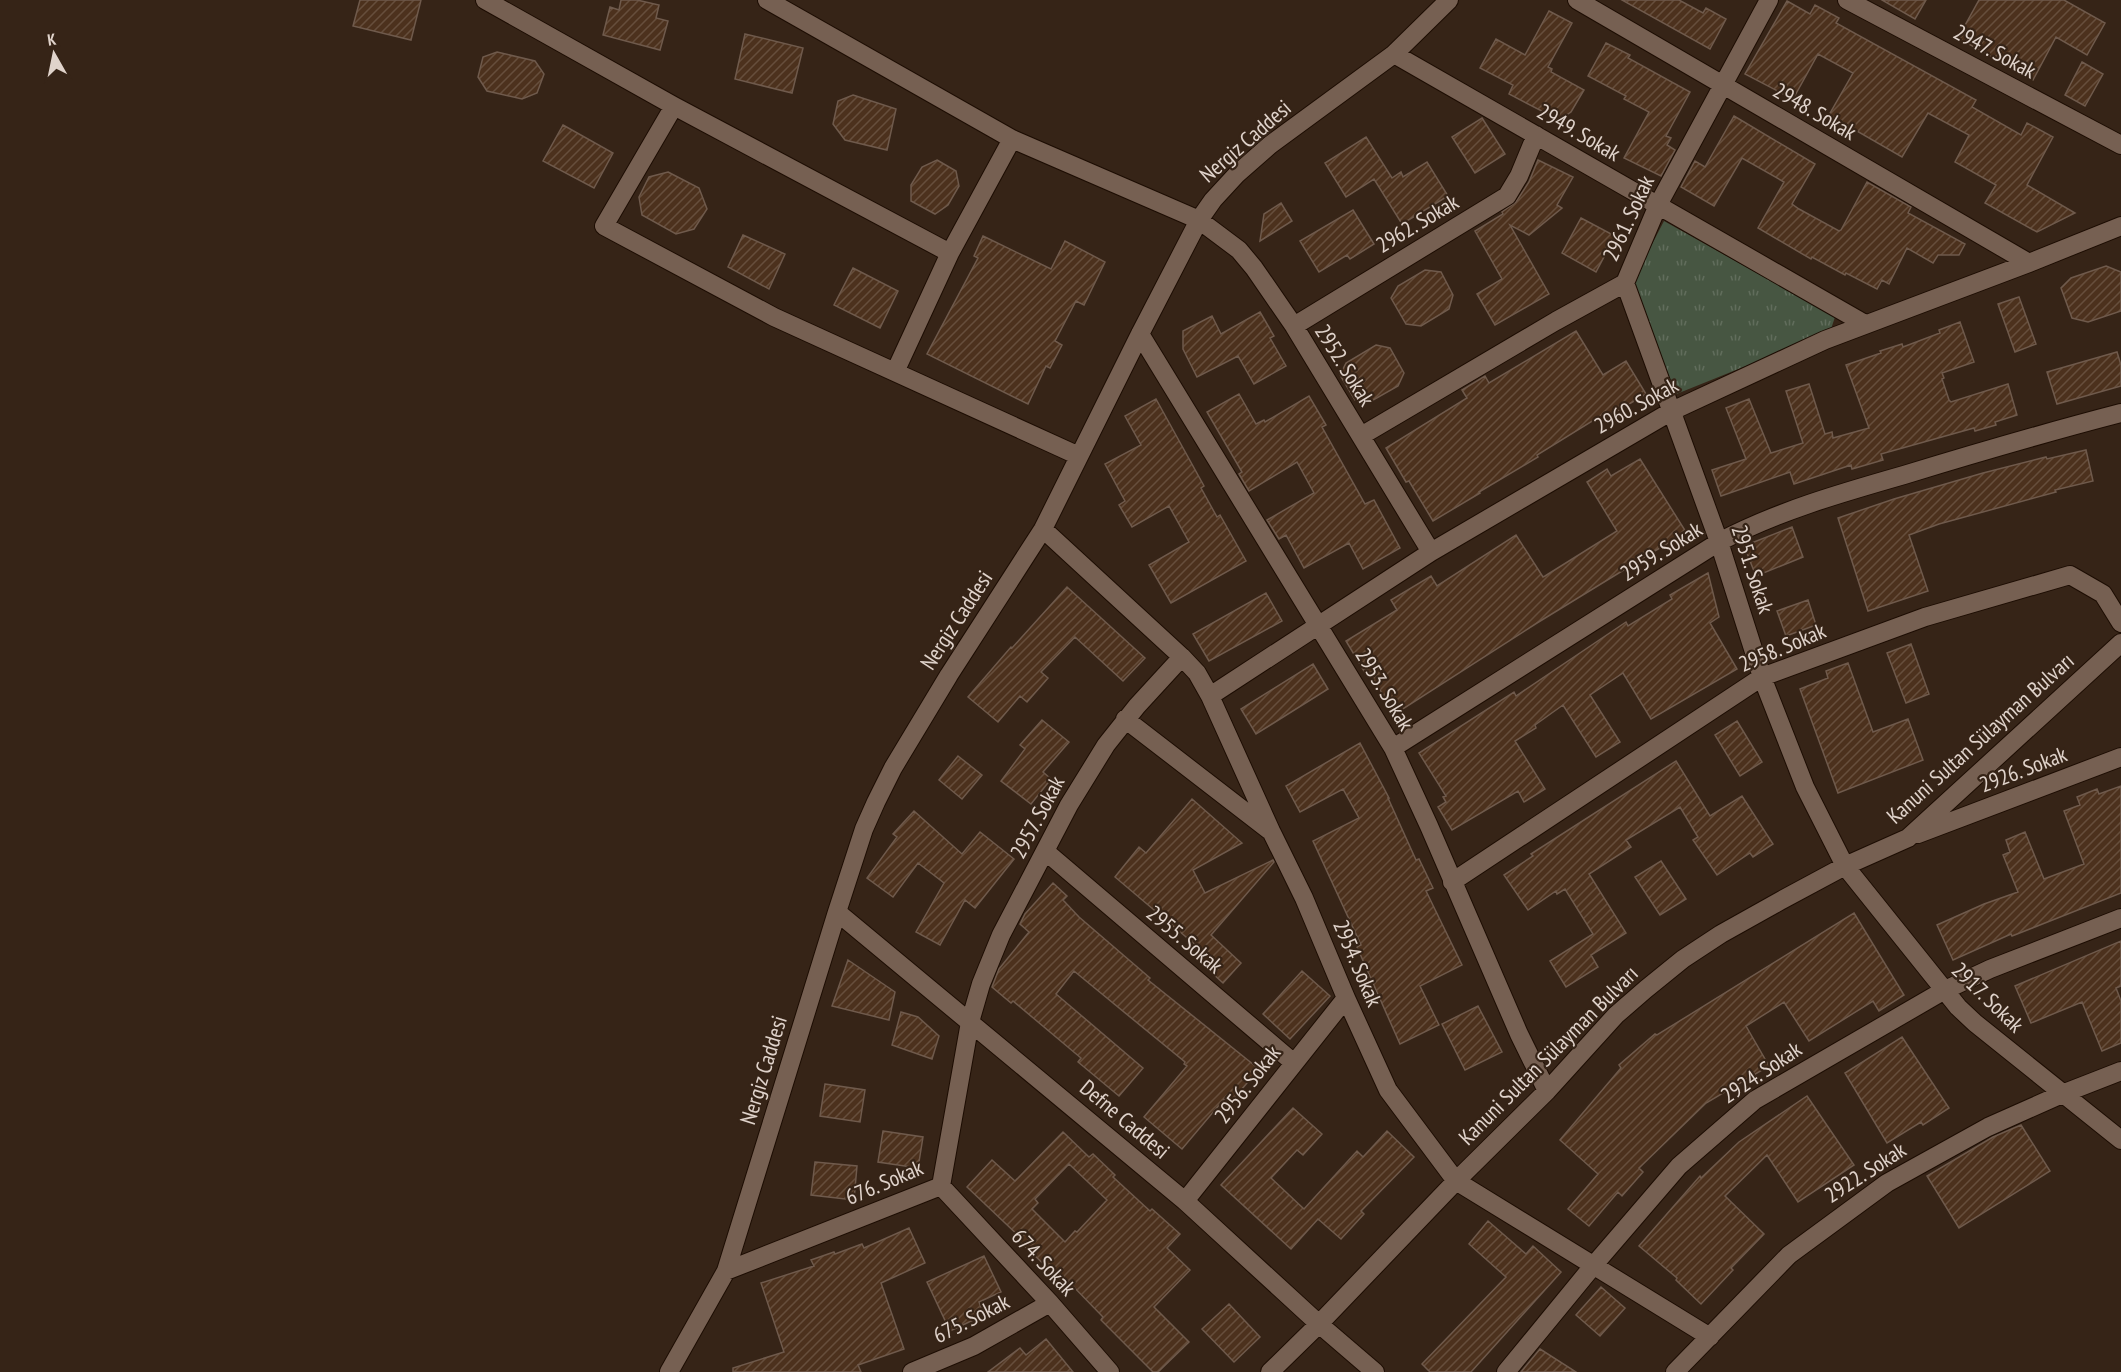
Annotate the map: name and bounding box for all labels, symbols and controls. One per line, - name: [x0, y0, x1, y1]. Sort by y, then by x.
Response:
- street label: 2947. Sokak: [1949, 18, 2042, 85]
- north arrow: [24, 24, 84, 84]
- text: K: [46, 29, 58, 50]
- street label: 2948. Sokak: [1768, 76, 1862, 146]
- street label: Nergiz Caddesi: [1193, 94, 1297, 188]
- street label: 2949. Sokak: [1532, 97, 1626, 167]
- street label: 2961. Sokak: [1596, 170, 1660, 265]
- street label: 2962. Sokak: [1371, 187, 1464, 259]
- street label: 2952. Sokak: [1309, 319, 1381, 412]
- street label: 2960. Sokak: [1589, 370, 1683, 439]
- street label: 2959. Sokak: [1615, 515, 1708, 587]
- street label: 2951. Sokak: [1726, 521, 1781, 617]
- street label: Nergiz Caddesi: [914, 565, 998, 675]
- street label: 2958. Sokak: [1734, 616, 1830, 678]
- street label: 2953. Sokak: [1349, 643, 1421, 736]
- street label: Kanuni Sultan Sülayman Bulvarı: [1881, 646, 2079, 830]
- street label: 2926. Sokak: [1975, 739, 2071, 798]
- street label: 2957. Sokak: [1004, 770, 1071, 863]
- street label: 2955. Sokak: [1141, 899, 1229, 979]
- street label: 2954. Sokak: [1327, 915, 1389, 1011]
- street label: 2917. Sokak: [1946, 956, 2030, 1038]
- street label: Kanuni Sultan Sülayman Bulvarı: [1452, 959, 1644, 1151]
- street label: Nergiz Caddesi: [733, 1012, 793, 1128]
- street label: 2924. Sokak: [1715, 1035, 1807, 1109]
- street label: 2956. Sokak: [1208, 1039, 1286, 1129]
- street label: Defne Caddesi: [1074, 1073, 1176, 1165]
- street label: 2922. Sokak: [1819, 1135, 1911, 1209]
- street label: 676. Sokak: [841, 1153, 927, 1211]
- street label: 674. Sokak: [1006, 1223, 1082, 1302]
- street label: 675. Sokak: [928, 1287, 1014, 1349]

